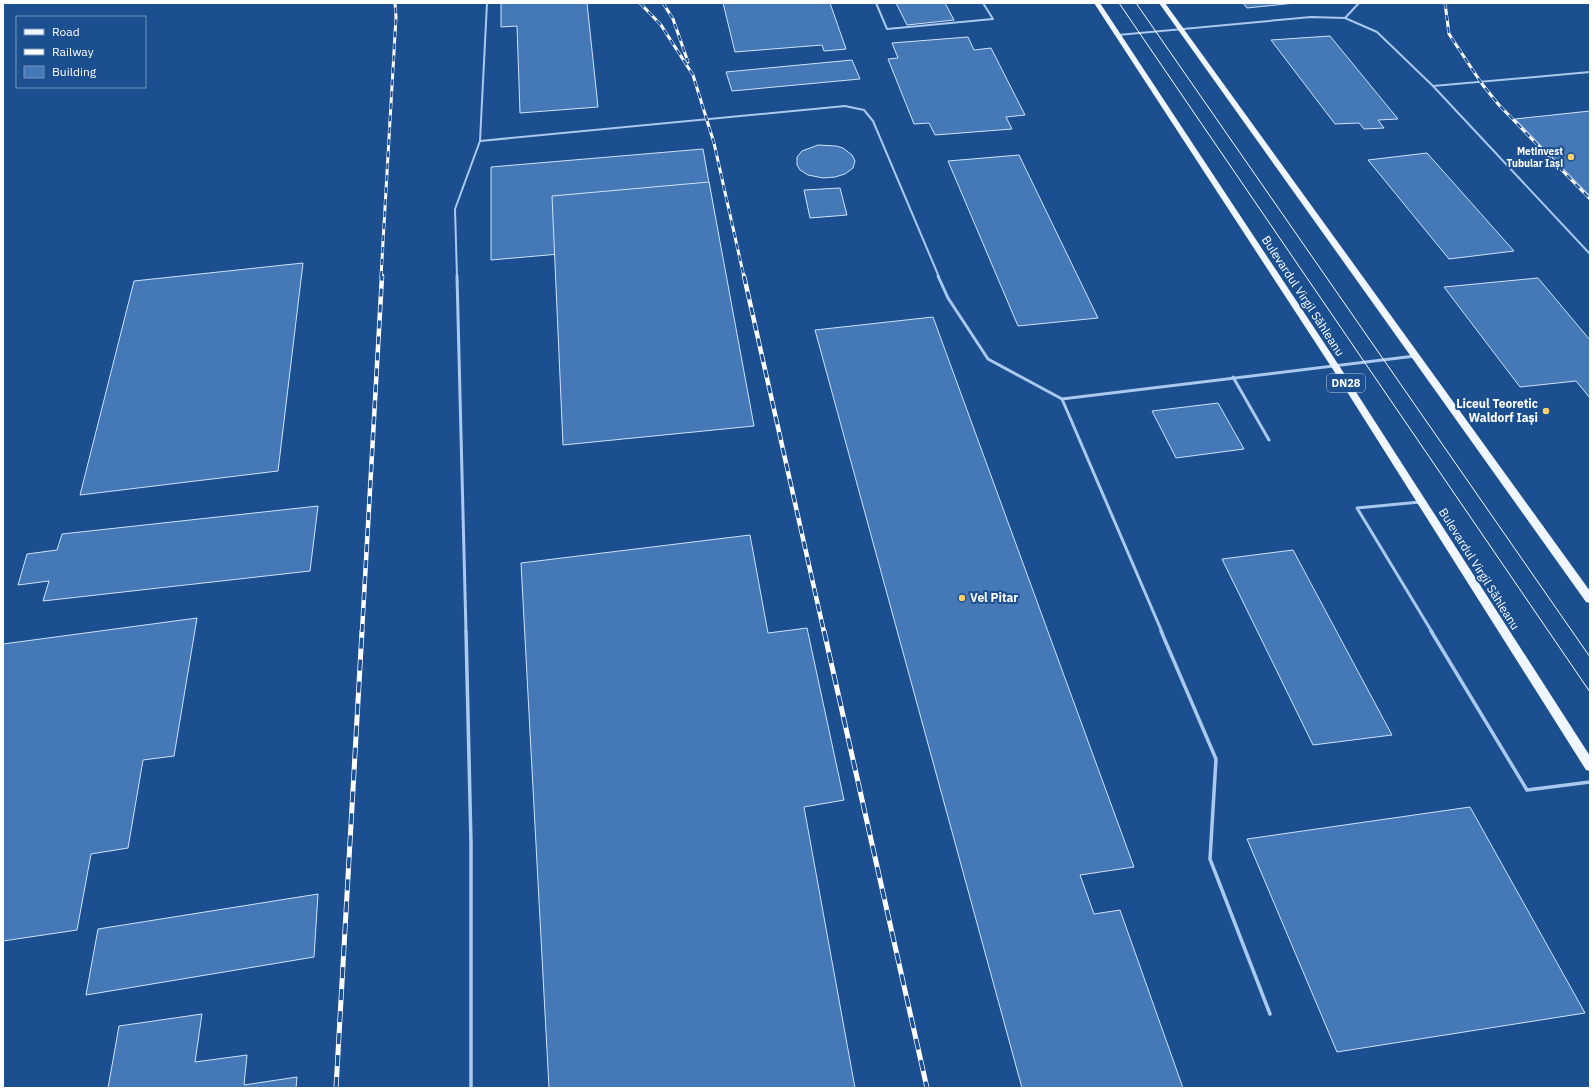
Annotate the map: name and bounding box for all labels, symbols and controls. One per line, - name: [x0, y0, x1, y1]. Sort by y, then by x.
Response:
- legend: [16, 16, 146, 88]
- text: Road: [52, 24, 80, 39]
- text: Railway: [52, 44, 94, 59]
- text: Building: [52, 64, 97, 79]
- place label: Metinvest Tubular Iași: [1507, 145, 1563, 170]
- marker: Metinvest Tubular Iași: [1566, 152, 1576, 162]
- street label: Bulevardul Virgil Săhleanu: [1259, 233, 1348, 359]
- road number: DN28: [1327, 374, 1365, 392]
- place label: Liceul Teoretic Waldorf Iași: [1456, 396, 1538, 426]
- marker: Liceul Teoretic Waldorf Iași: [1541, 406, 1551, 416]
- street label: Bulevardul Virgil Săhleanu: [1436, 505, 1523, 632]
- place label: Vel Pitar: [970, 590, 1018, 605]
- marker: Vel Pitar: [957, 593, 967, 603]

